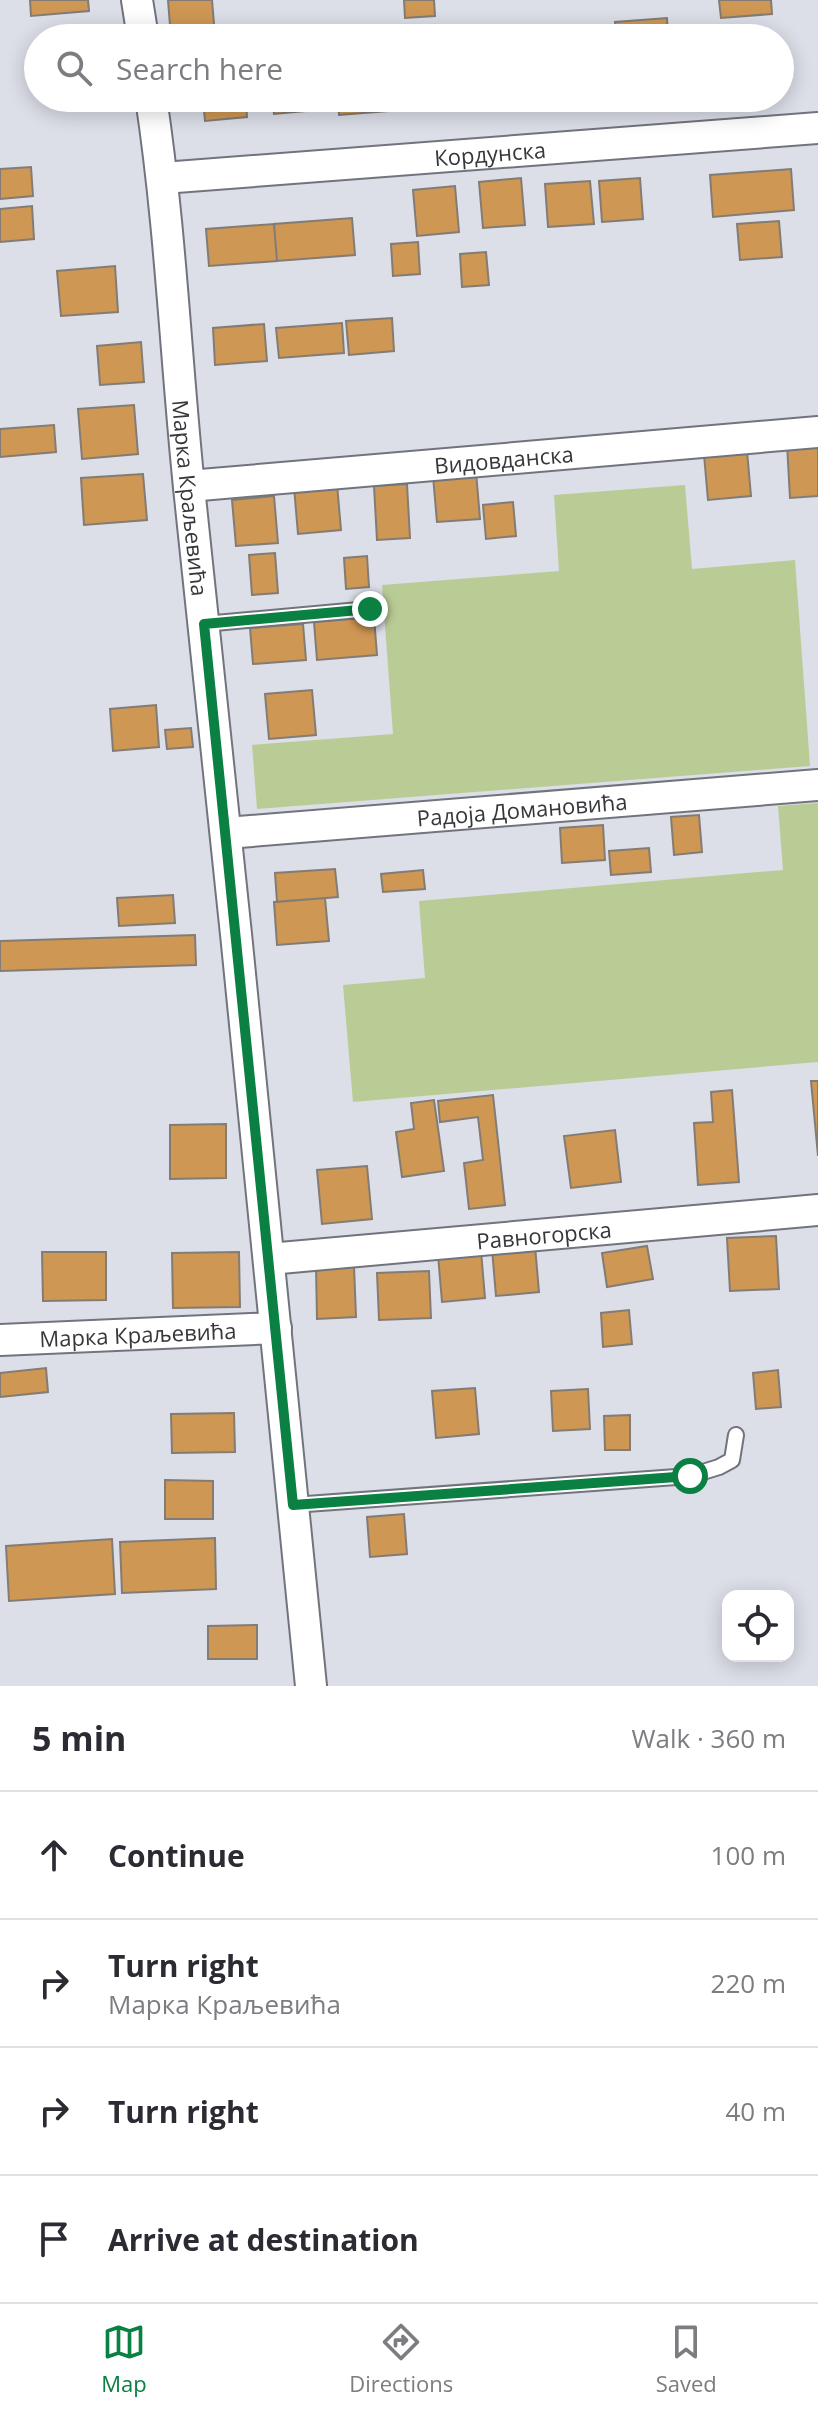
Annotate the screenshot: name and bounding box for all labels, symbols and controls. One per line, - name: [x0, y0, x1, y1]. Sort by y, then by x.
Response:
- search box: [24, 24, 794, 112]
- icon: search: [52, 46, 96, 90]
- text: Search here: [116, 48, 283, 89]
- street label: Кордунска: [433, 134, 547, 172]
- street label: Марка Краљевића: [166, 399, 216, 598]
- street label: Видовданска: [433, 438, 575, 480]
- route end: [352, 591, 388, 627]
- street label: Радоја Домановића: [416, 786, 628, 833]
- street label: Равногорска: [475, 1213, 613, 1255]
- street label: Марка Краљевића: [39, 1315, 237, 1353]
- route start: [672, 1458, 708, 1494]
- map controls: [722, 1590, 794, 1662]
- button: locate: [722, 1590, 794, 1662]
- text: 5 min: [32, 1715, 126, 1761]
- text: Walk · 360 m: [632, 1720, 786, 1756]
- icon: ahead: [32, 1833, 76, 1877]
- text: Continue: [108, 1835, 245, 1876]
- text: 100 m: [711, 1837, 786, 1873]
- text: Turn right: [108, 1945, 259, 1986]
- icon: right: [32, 1961, 76, 2005]
- text: 220 m: [711, 1965, 786, 2001]
- text: Марка Краљевића: [108, 1986, 341, 2022]
- icon: right: [32, 2089, 76, 2133]
- text: Turn right: [108, 2091, 259, 2132]
- text: 40 m: [725, 2093, 786, 2129]
- icon: arrive: [32, 2217, 76, 2261]
- text: Arrive at destination: [108, 2219, 419, 2260]
- tab: Map: [101, 2320, 147, 2398]
- tab: Directions: [349, 2320, 453, 2398]
- tab: Saved: [656, 2320, 717, 2398]

